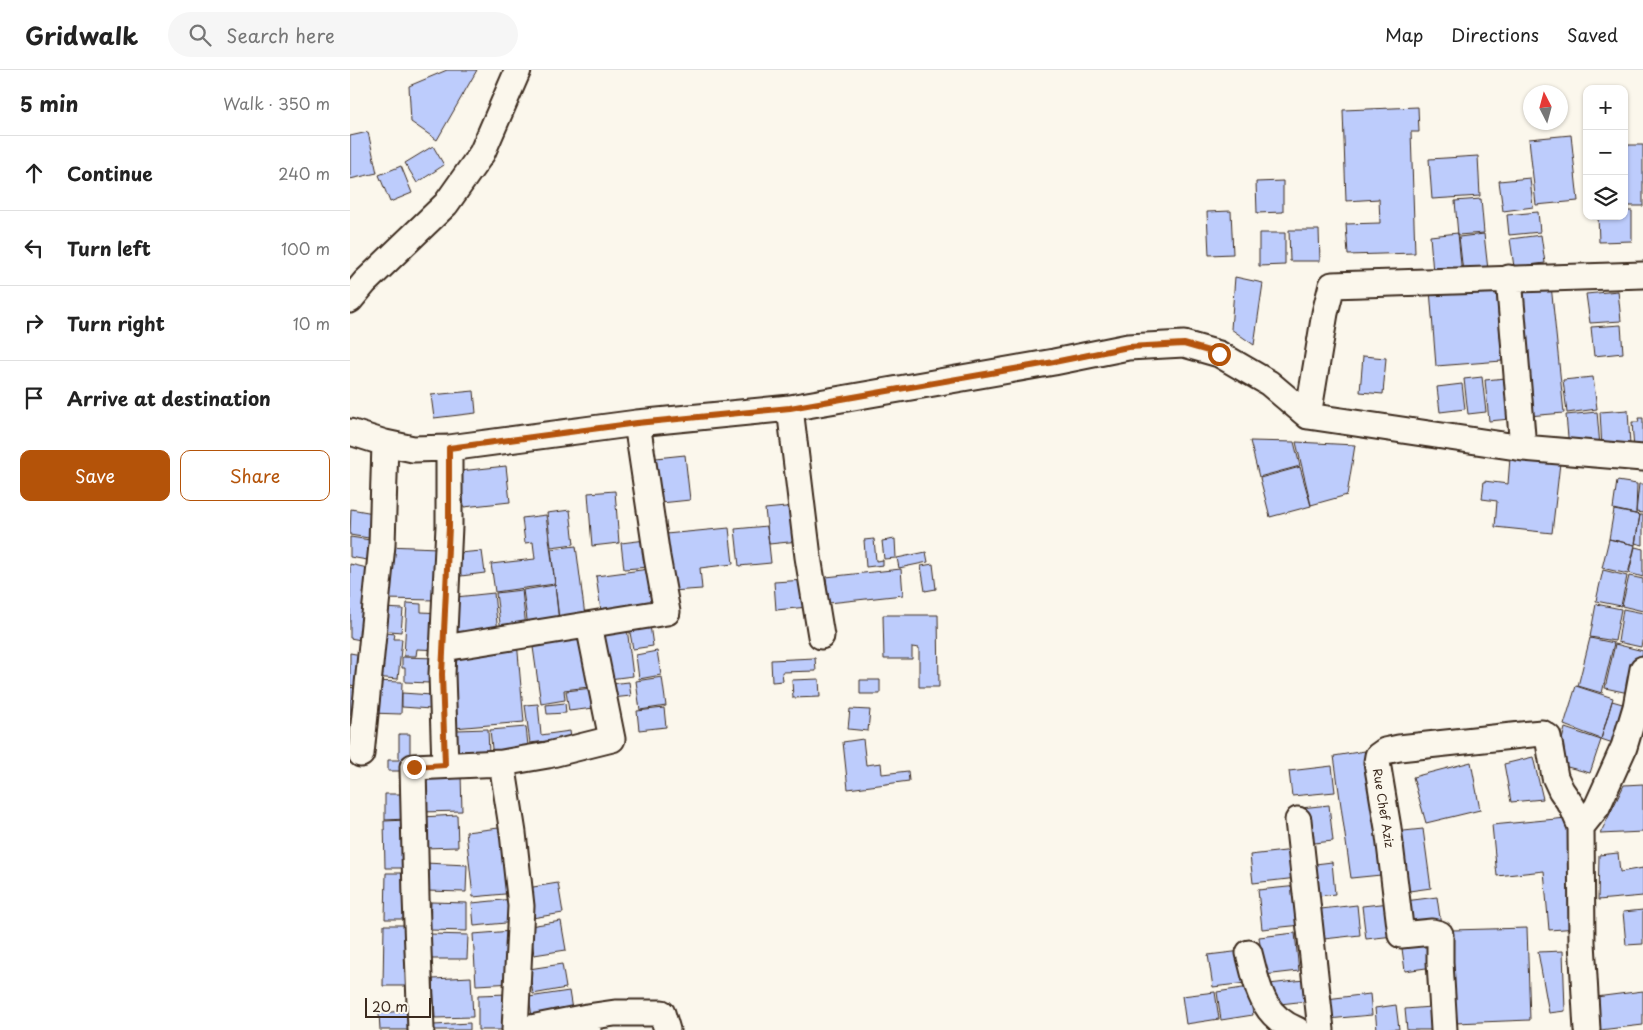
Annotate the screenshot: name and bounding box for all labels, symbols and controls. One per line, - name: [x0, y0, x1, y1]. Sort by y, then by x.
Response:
- search box: [168, 12, 518, 57]
- text: Gridwalk: [25, 17, 138, 53]
- icon: search: [186, 21, 214, 49]
- text: Search here: [226, 21, 335, 49]
- text: Map: [1385, 21, 1423, 48]
- text: Directions: [1451, 21, 1539, 48]
- text: Saved: [1567, 21, 1618, 48]
- north arrow: [1523, 85, 1568, 130]
- map controls: [1583, 85, 1628, 220]
- button: +: [1583, 85, 1628, 130]
- text: 5 min: [20, 87, 78, 119]
- text: Walk · 350 m: [223, 91, 330, 115]
- button: −: [1583, 130, 1628, 175]
- icon: ahead: [20, 159, 48, 187]
- text: Continue: [67, 159, 153, 187]
- text: 240 m: [278, 161, 330, 185]
- button: layers: [1583, 175, 1628, 220]
- icon: left: [20, 234, 48, 262]
- text: Turn left: [67, 234, 151, 262]
- text: 100 m: [281, 236, 330, 260]
- icon: right: [20, 309, 48, 337]
- text: Turn right: [67, 309, 165, 337]
- text: 10 m: [293, 311, 330, 335]
- route start: [1208, 343, 1231, 366]
- icon: arrive: [20, 384, 48, 412]
- text: Arrive at destination: [67, 384, 271, 412]
- button: Save: [20, 450, 170, 501]
- button: Share: [180, 450, 330, 501]
- route end: [403, 756, 426, 779]
- street label: Rue Chef Aziz: [1369, 767, 1399, 849]
- scale bar: [365, 995, 431, 1018]
- text: 20 m: [372, 996, 408, 1017]

